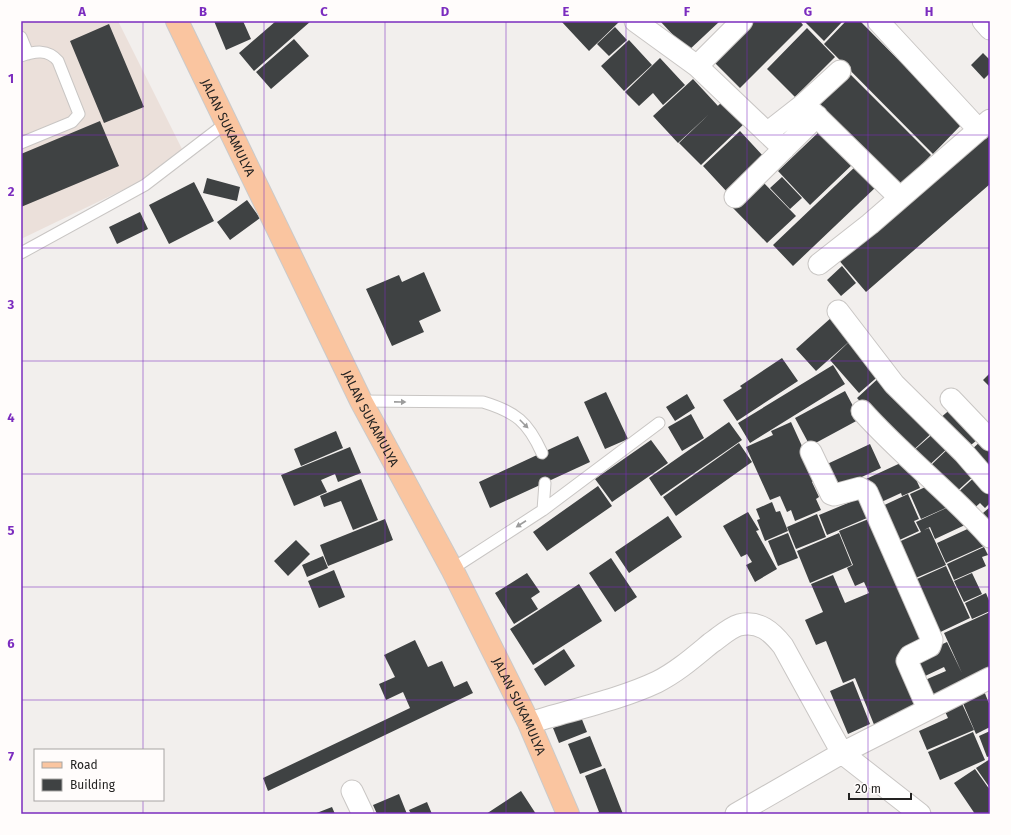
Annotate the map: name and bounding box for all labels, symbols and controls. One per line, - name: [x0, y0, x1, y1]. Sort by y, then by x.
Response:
- text: A: [77, 4, 86, 19]
- text: B: [199, 4, 207, 19]
- text: C: [320, 4, 328, 19]
- text: D: [441, 4, 450, 19]
- text: E: [563, 4, 570, 19]
- text: F: [684, 4, 691, 19]
- text: G: [804, 4, 812, 19]
- text: H: [925, 4, 933, 19]
- text: 1: [8, 71, 14, 86]
- street label: JALAN SUKAMULYA: [198, 76, 258, 179]
- text: 2: [8, 184, 15, 199]
- text: 3: [7, 297, 15, 312]
- street label: JALAN SUKAMULYA: [339, 368, 402, 470]
- one-way arrow: [394, 399, 407, 405]
- text: 4: [7, 410, 15, 425]
- one-way arrow: [519, 419, 529, 429]
- one-way arrow: [516, 520, 526, 528]
- text: 5: [8, 523, 15, 538]
- text: 6: [7, 636, 15, 651]
- street label: JALAN SUKAMULYA: [489, 655, 549, 758]
- text: 7: [8, 749, 14, 764]
- legend: [34, 749, 164, 801]
- text: Road: [70, 758, 98, 772]
- scale bar: [849, 775, 911, 801]
- text: Building: [70, 778, 116, 792]
- text: 20 m: [855, 782, 881, 796]

